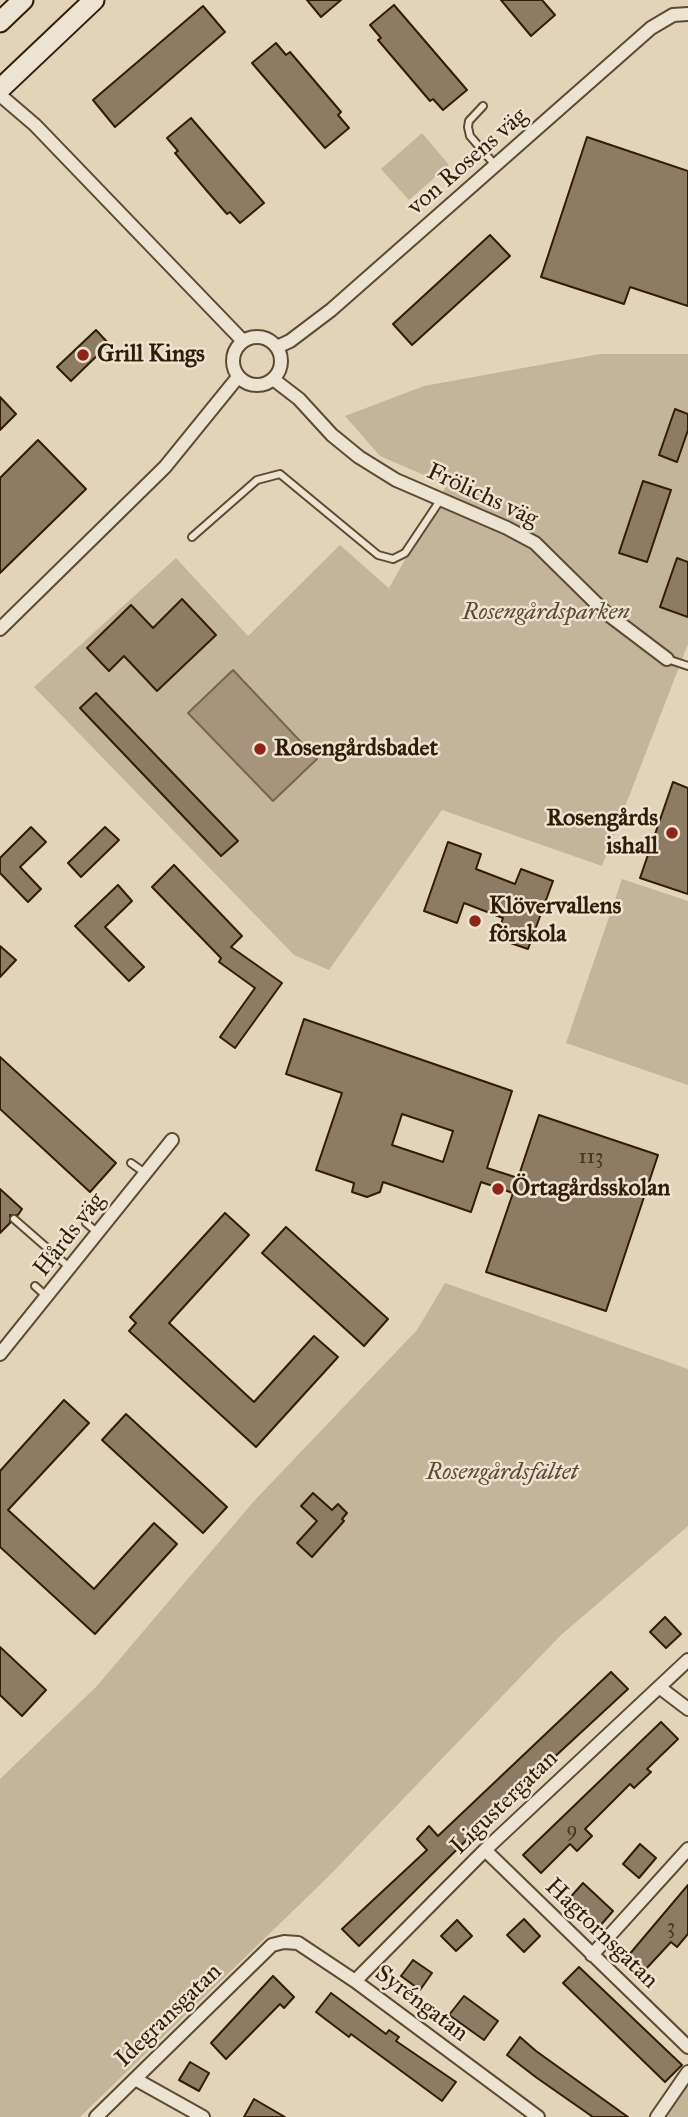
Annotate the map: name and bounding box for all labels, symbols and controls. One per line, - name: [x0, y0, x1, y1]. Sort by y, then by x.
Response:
- street label: von Rosens väg: [402, 102, 534, 222]
- place label: Grill Kings: [97, 341, 205, 369]
- marker: Grill Kings: [75, 347, 91, 363]
- street label: Frölichs väg: [422, 458, 542, 534]
- park label: Rosengårdsparken: [462, 599, 630, 627]
- place label: Rosengårdsbadet: [274, 735, 438, 763]
- marker: Rosengårdsbadet: [252, 741, 268, 757]
- place label: Rosengårds ishall: [546, 805, 658, 861]
- marker: Rosengårds ishall: [664, 825, 680, 841]
- place label: Klövervallens förskola: [489, 893, 621, 949]
- marker: Klövervallens förskola: [467, 913, 483, 929]
- house number: 113: [579, 1145, 603, 1171]
- place label: Örtagårdsskolan: [512, 1175, 670, 1203]
- marker: Örtagårdsskolan: [490, 1181, 506, 1197]
- street label: Hårds väg: [28, 1187, 112, 1283]
- park label: Rosengårdsfältet: [426, 1459, 578, 1487]
- street label: Ligustergatan: [445, 1745, 565, 1861]
- house number: 9: [566, 1818, 578, 1844]
- street label: Hagtornsgatan: [538, 1873, 664, 1995]
- house number: 3: [667, 1915, 675, 1941]
- street label: Idegransgatan: [110, 1958, 228, 2074]
- street label: Syréngatan: [369, 1960, 473, 2048]

